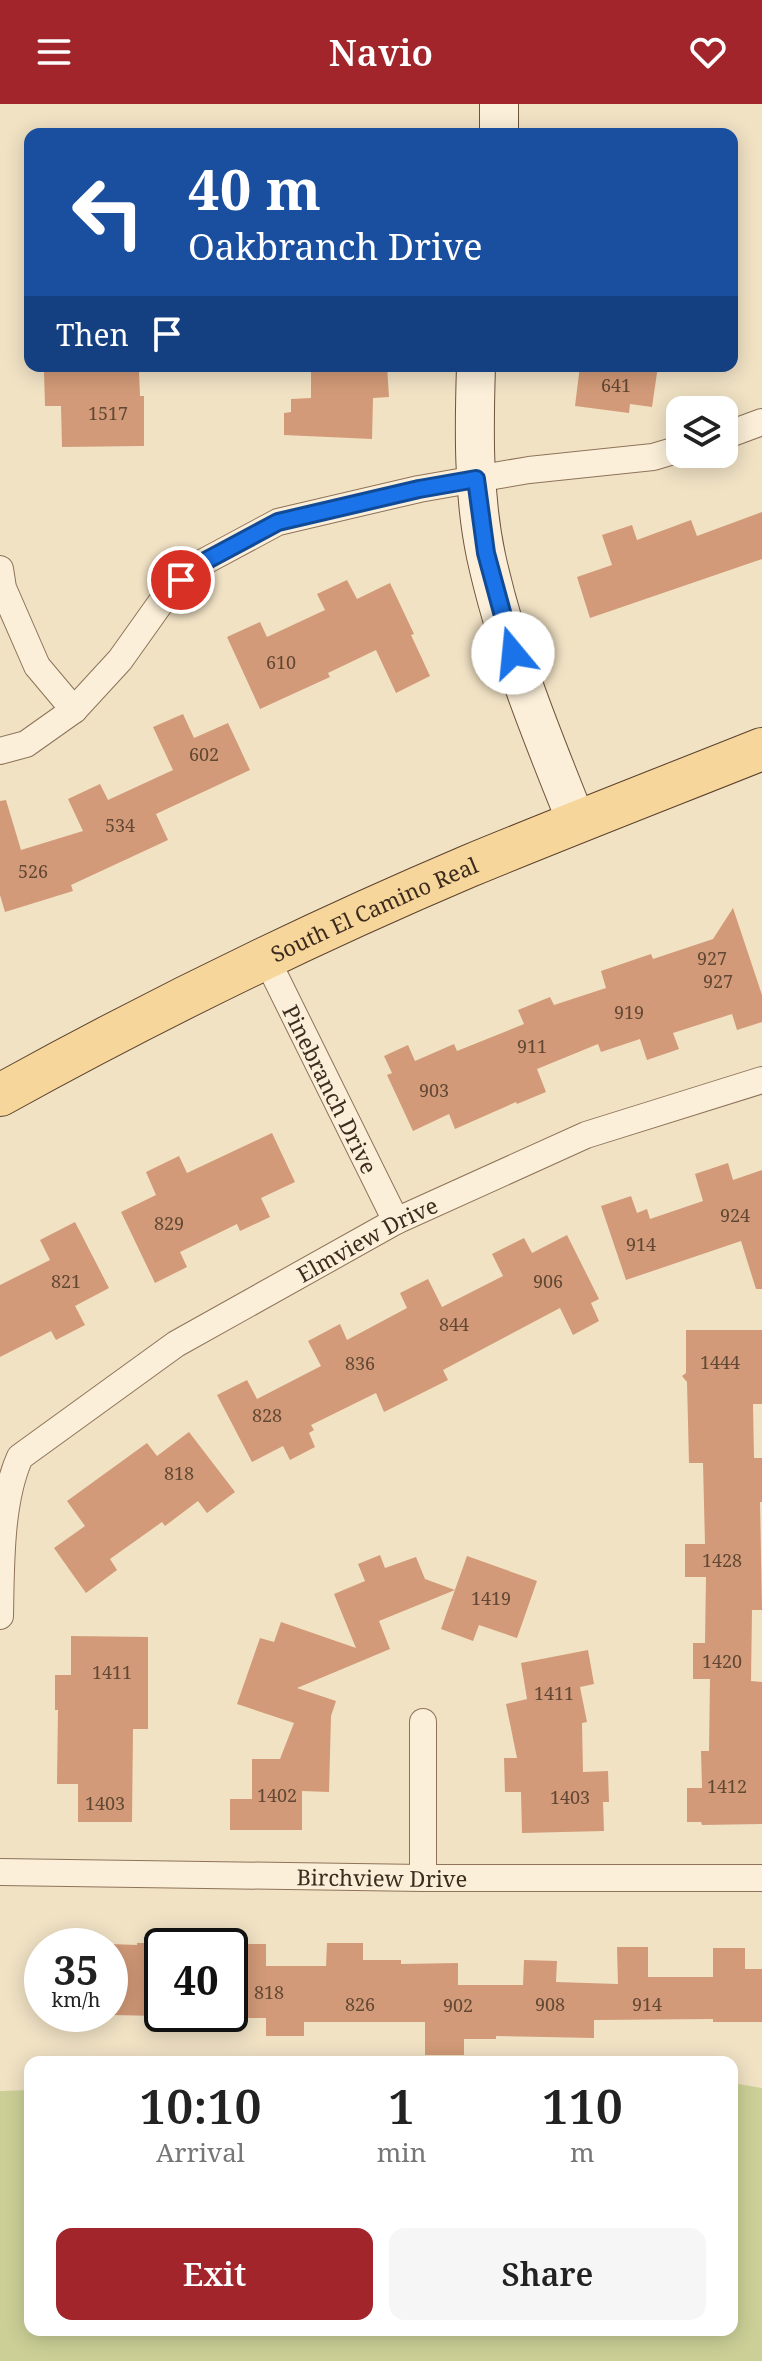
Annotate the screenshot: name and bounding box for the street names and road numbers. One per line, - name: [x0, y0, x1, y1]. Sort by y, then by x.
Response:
- street label: South El Camino Real: [265, 849, 482, 969]
- street label: Pinebranch Drive: [276, 999, 385, 1178]
- street label: Elmview Drive: [291, 1189, 442, 1289]
- street label: Birchview Drive: [296, 1861, 467, 1893]

